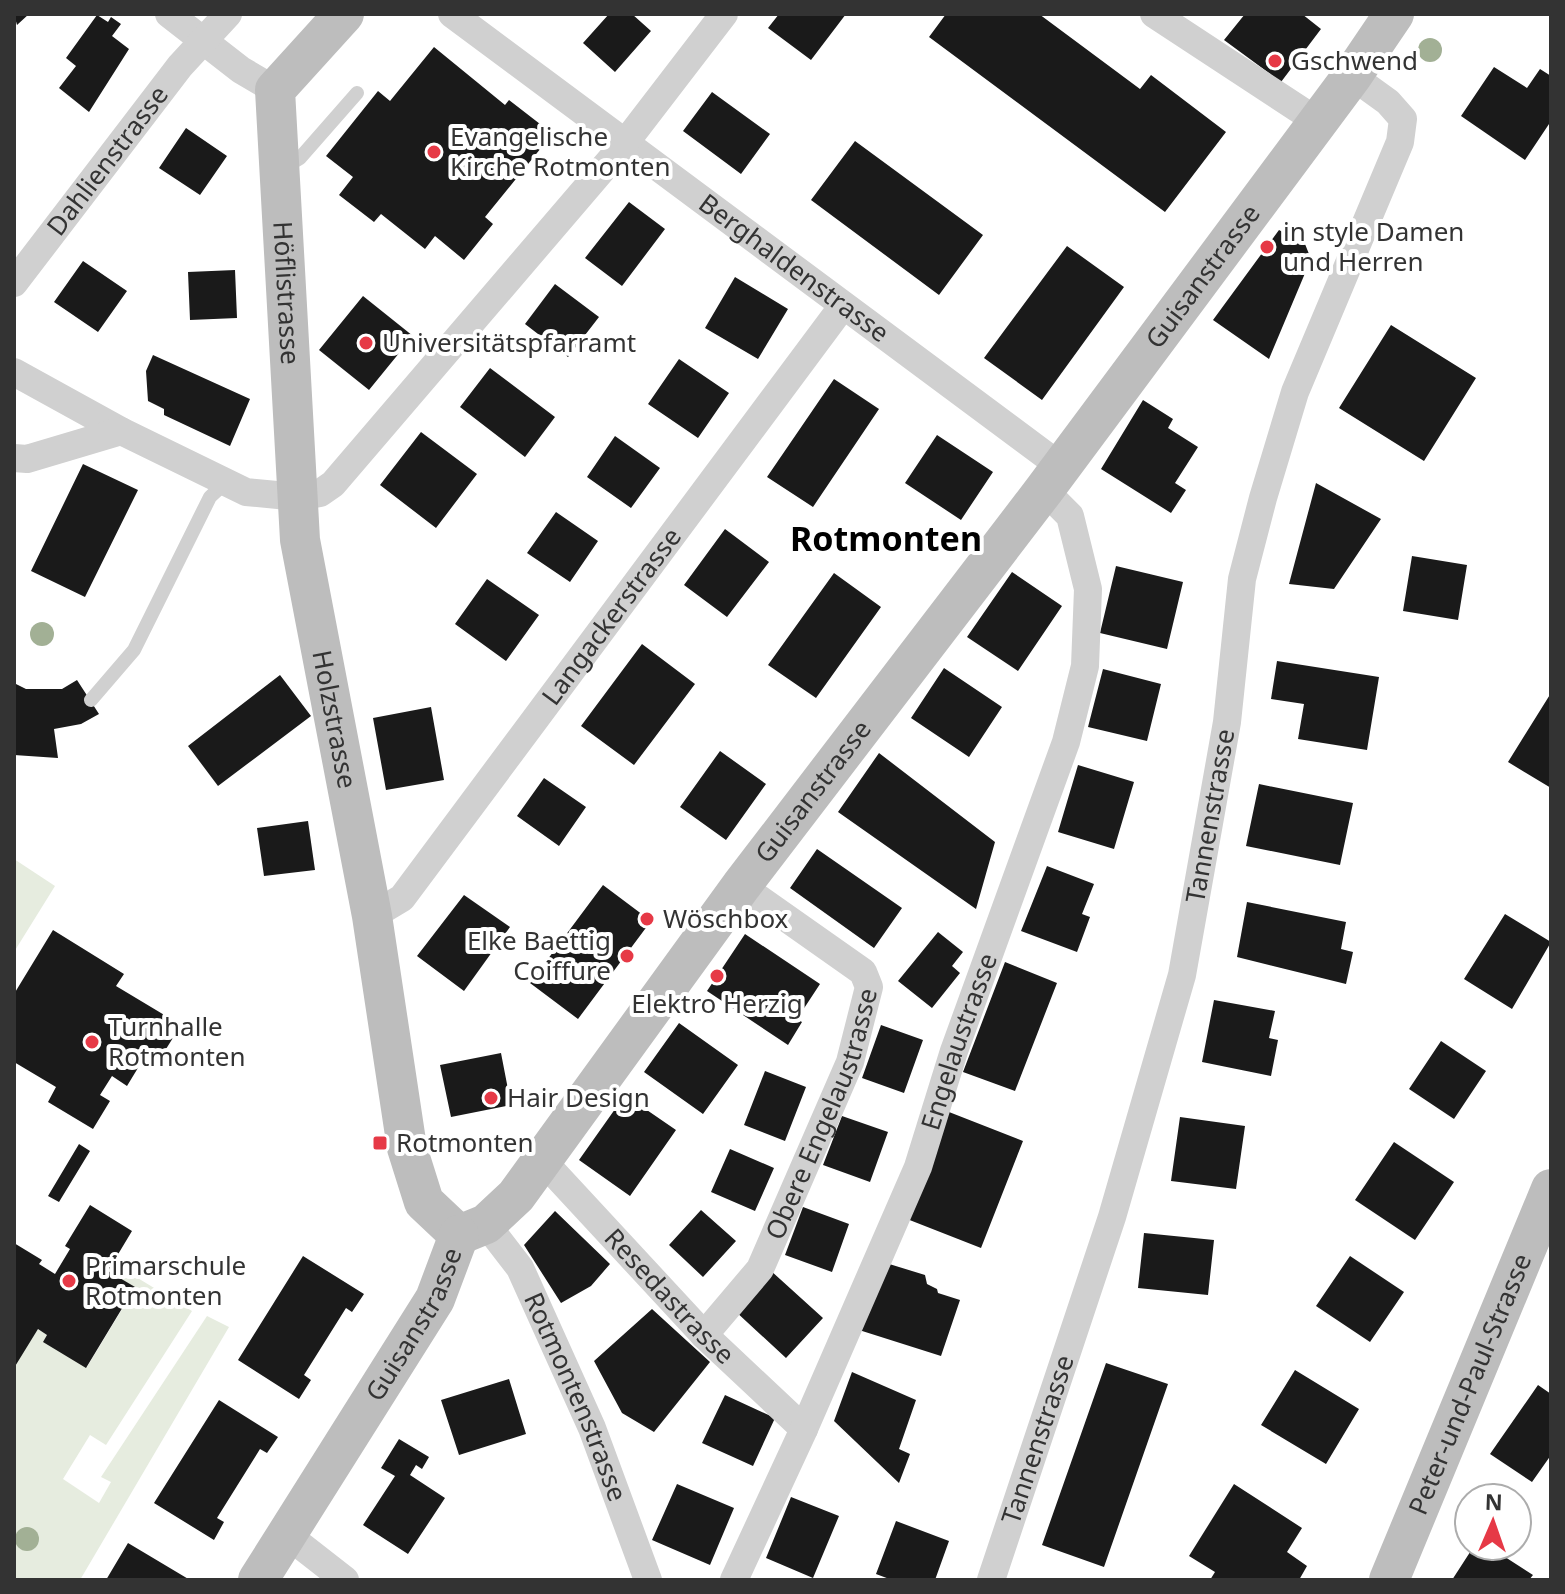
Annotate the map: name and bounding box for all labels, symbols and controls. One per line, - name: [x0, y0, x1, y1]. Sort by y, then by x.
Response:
- place label: Gschwend: [1291, 42, 1418, 78]
- marker: Gschwend: [1266, 52, 1284, 70]
- street label: Dahlienstrasse: [38, 78, 176, 243]
- place label: Evangelische Kirche Rotmonten: [450, 118, 671, 184]
- marker: Evangelische Kirche Rotmonten: [425, 143, 443, 161]
- street label: Berghaldenstrasse: [692, 185, 897, 350]
- street label: Guisanstrasse: [1137, 196, 1268, 355]
- place label: in style Damen und Herren: [1283, 213, 1464, 279]
- street label: Höflistrasse: [265, 220, 309, 366]
- marker: in style Damen und Herren: [1258, 238, 1276, 256]
- place label: Universitätspfarramt: [382, 324, 636, 360]
- marker: Universitätspfarramt: [357, 334, 375, 352]
- district label: Rotmonten: [790, 515, 982, 561]
- street label: Langackerstrasse: [533, 520, 689, 712]
- street label: Holzstrasse: [304, 647, 366, 791]
- street label: Guisanstrasse: [746, 712, 879, 870]
- street label: Tannenstrasse: [1176, 726, 1242, 906]
- place label: Wöschbox: [663, 900, 789, 936]
- marker: Wöschbox: [638, 910, 656, 928]
- place label: Elke Baettig Coiffure: [467, 922, 611, 988]
- marker: Elke Baettig Coiffure: [618, 947, 636, 965]
- street label: Engelaustrasse: [912, 948, 1005, 1134]
- marker: Elektro Herzig: [708, 967, 726, 985]
- street label: Obere Engelaustrasse: [756, 984, 885, 1245]
- place label: Elektro Herzig: [631, 985, 803, 1021]
- place label: Turnhalle Rotmonten: [108, 1008, 246, 1074]
- marker: Turnhalle Rotmonten: [83, 1033, 101, 1051]
- place label: Hair Design: [507, 1079, 650, 1115]
- marker: Hair Design: [482, 1089, 500, 1107]
- place label: Rotmonten: [396, 1124, 534, 1160]
- marker: Rotmonten: [371, 1134, 389, 1152]
- street label: Resedastrasse: [597, 1220, 743, 1372]
- street label: Guisanstrasse: [356, 1242, 470, 1408]
- place label: Primarschule Rotmonten: [85, 1247, 246, 1313]
- street label: Peter-und-Paul-Strasse: [1399, 1248, 1539, 1520]
- marker: Primarschule Rotmonten: [60, 1272, 78, 1290]
- street label: Rotmontenstrasse: [516, 1286, 636, 1506]
- street label: Tannenstrasse: [992, 1350, 1082, 1529]
- north arrow: [1453, 1482, 1533, 1562]
- text: N: [1484, 1486, 1503, 1516]

